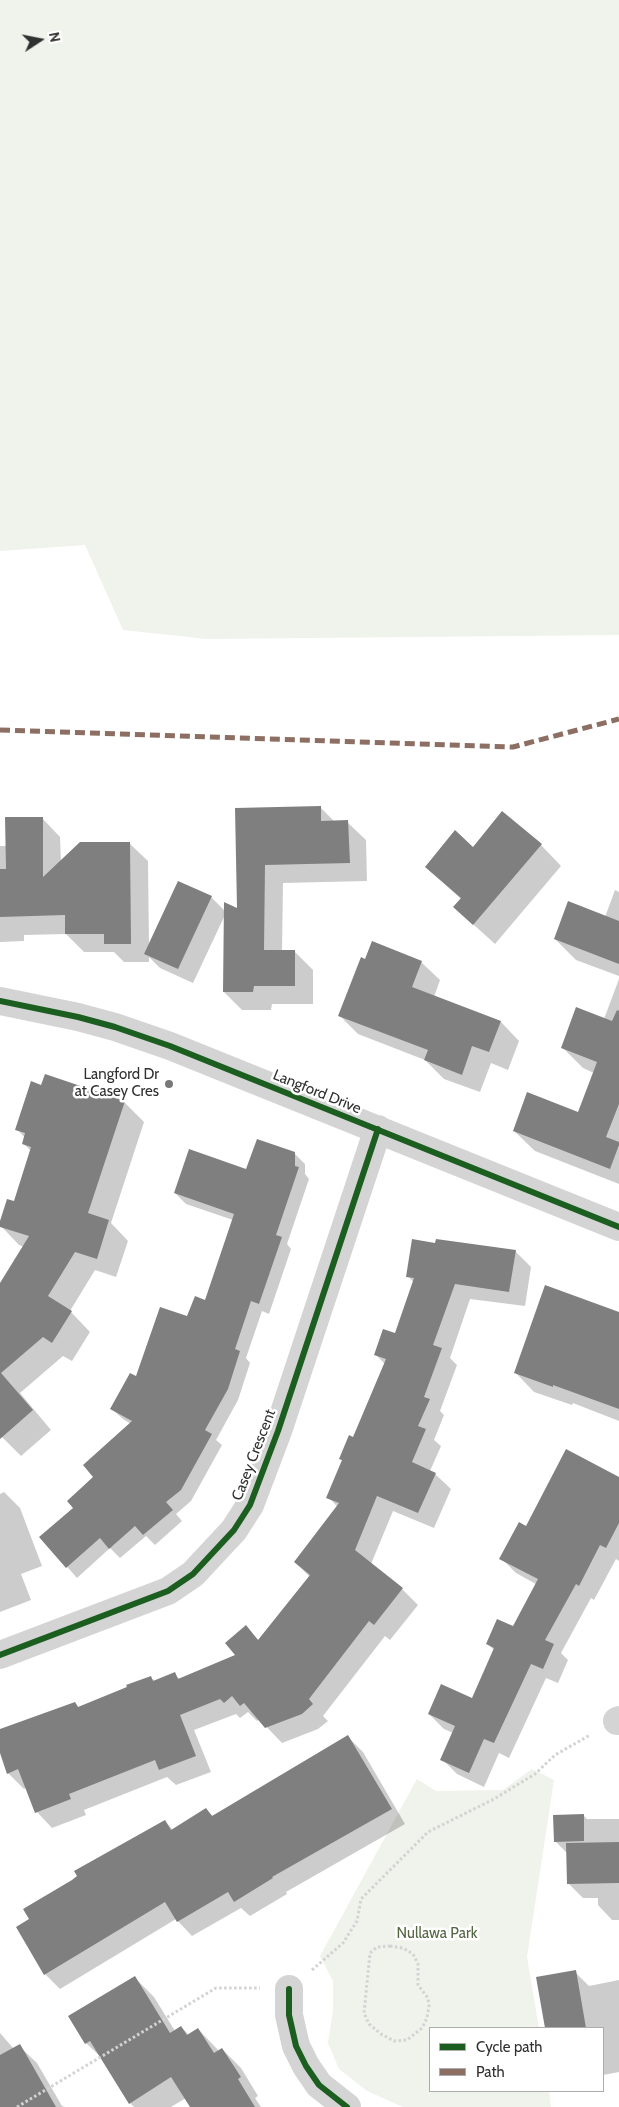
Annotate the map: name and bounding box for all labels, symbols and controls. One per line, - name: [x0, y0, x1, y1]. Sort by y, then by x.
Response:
- north arrow: [15, 15, 65, 65]
- text: N: [45, 31, 65, 44]
- place label: Langford Dr at Casey Cres: [75, 1066, 159, 1101]
- street label: Langford Drive: [270, 1066, 364, 1118]
- marker: Langford Dr at Casey Cres: [163, 1078, 175, 1090]
- street label: Casey Crescent: [228, 1407, 280, 1503]
- park label: Nullawa Park: [397, 1925, 477, 1943]
- legend: [429, 2027, 604, 2092]
- text: Cycle path: [476, 2038, 542, 2056]
- text: Path: [476, 2063, 505, 2081]

